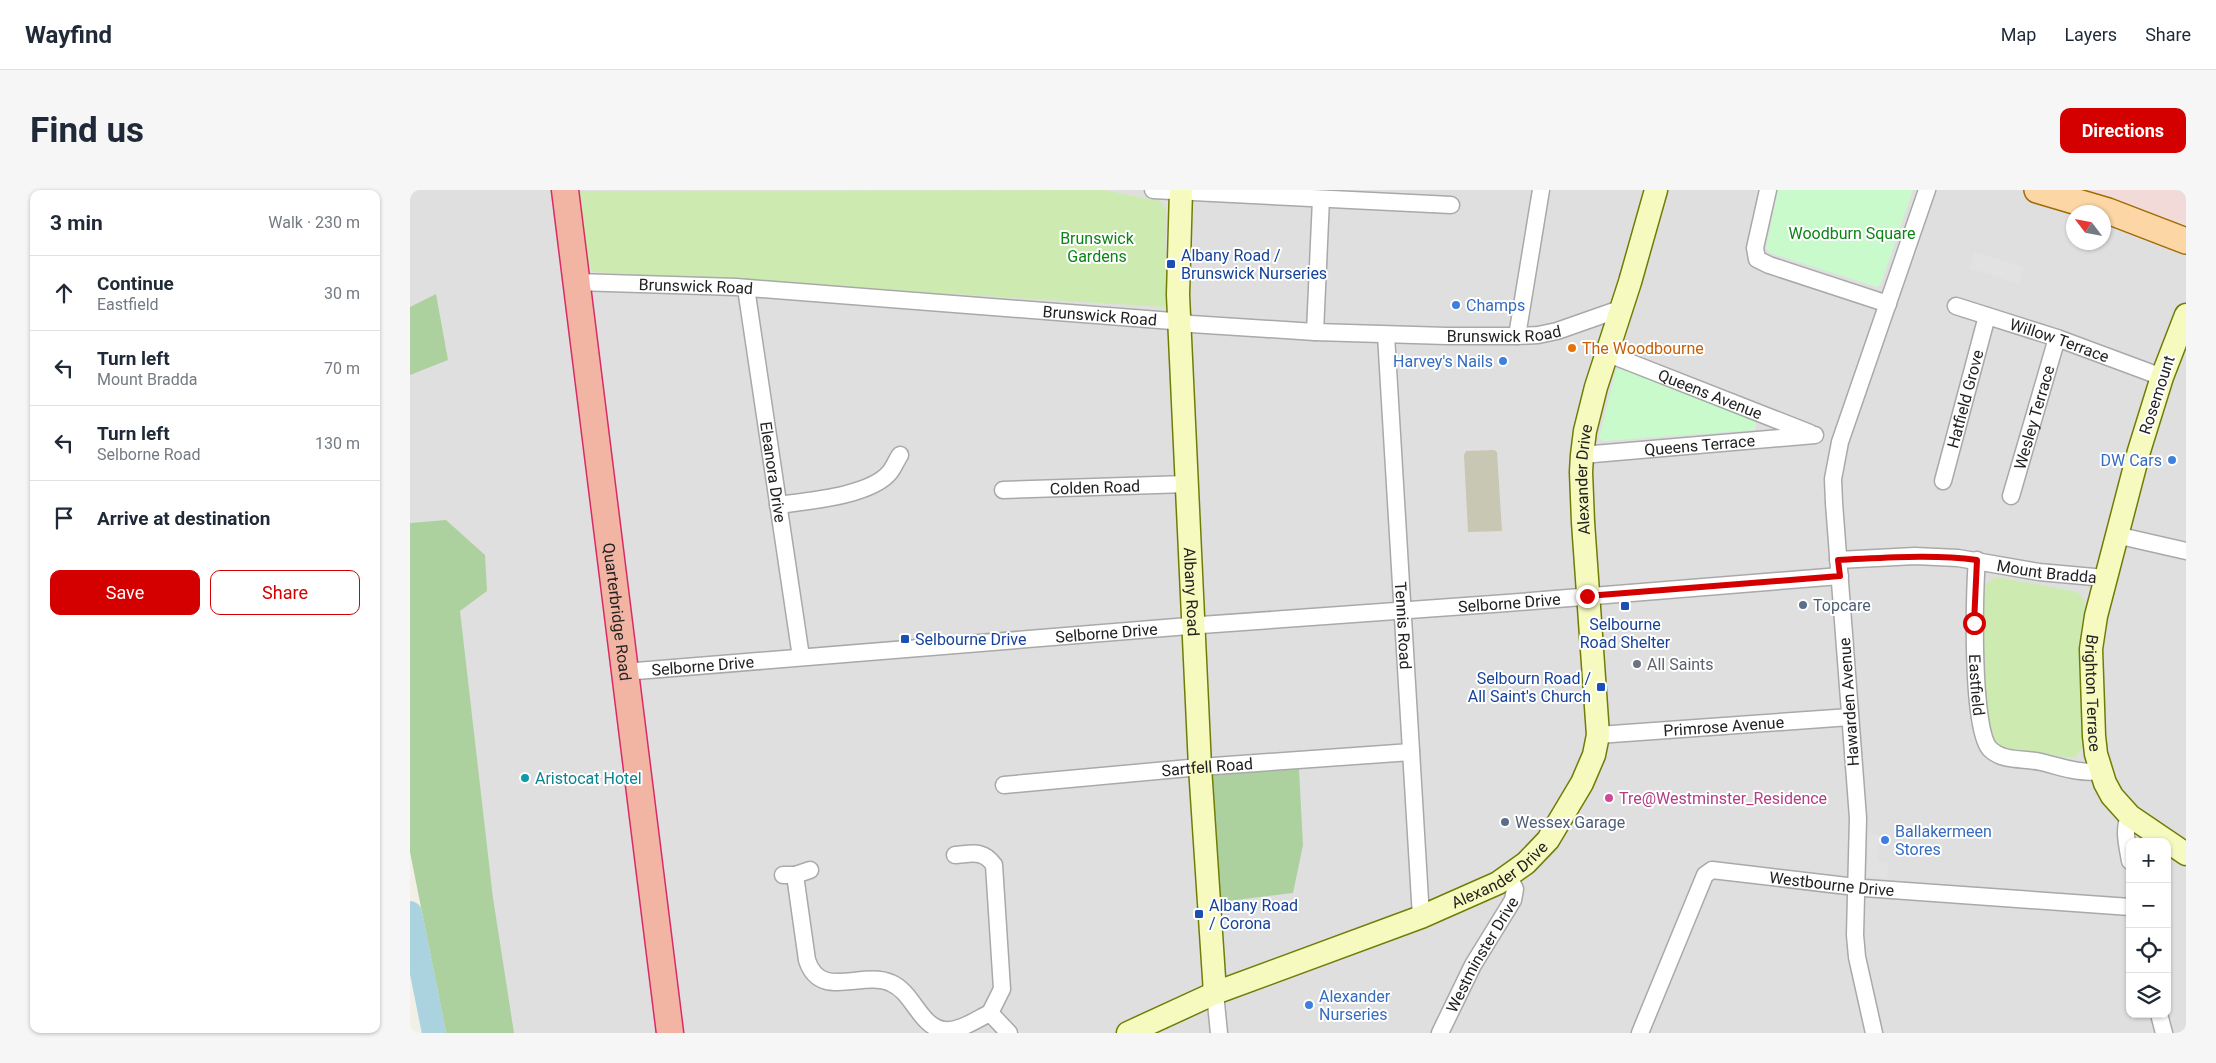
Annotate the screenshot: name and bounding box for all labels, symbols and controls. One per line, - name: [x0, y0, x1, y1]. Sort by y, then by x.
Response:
- text: Wayfind: [25, 21, 112, 49]
- text: Map: [2001, 24, 2036, 45]
- text: Layers: [2064, 24, 2117, 45]
- text: Share: [2145, 24, 2191, 45]
- button: Directions: [2060, 108, 2186, 153]
- text: Find us: [30, 110, 144, 151]
- north arrow: [2066, 205, 2111, 250]
- text: 3 min: [50, 211, 103, 235]
- text: Walk · 230 m: [268, 213, 360, 232]
- park label: Woodburn Square: [1788, 224, 1916, 243]
- park label: Brunswick Gardens: [1060, 229, 1135, 266]
- place label: Albany Road / Brunswick Nurseries: [1181, 246, 1327, 283]
- marker: Albany Road / Brunswick Nurseries: [1165, 258, 1177, 270]
- text: Continue: [97, 272, 174, 295]
- street label: Brunswick Road: [638, 274, 754, 298]
- icon: ahead: [50, 279, 78, 307]
- text: 30 m: [324, 284, 360, 303]
- text: Eastfield: [97, 295, 159, 314]
- place label: Champs: [1466, 296, 1525, 315]
- marker: Champs: [1450, 299, 1462, 311]
- street label: Brunswick Road: [1042, 301, 1158, 329]
- street label: Willow Terrace: [2007, 314, 2112, 366]
- street label: Brunswick Road: [1447, 321, 1563, 346]
- place label: The Woodbourne: [1582, 339, 1704, 358]
- marker: The Woodbourne: [1566, 342, 1578, 354]
- text: Turn left: [97, 347, 170, 370]
- street label: Hatfield Grove: [1943, 348, 1987, 450]
- place label: Harvey's Nails: [1393, 352, 1493, 371]
- street label: Rosemount: [2135, 353, 2179, 437]
- icon: left: [50, 354, 78, 382]
- marker: Harvey's Nails: [1497, 355, 1509, 367]
- text: 70 m: [324, 359, 360, 378]
- street label: Wesley Terrace: [2010, 363, 2058, 472]
- street label: Queens Avenue: [1655, 365, 1765, 423]
- text: Mount Bradda: [97, 370, 197, 389]
- street label: Eleanora Drive: [757, 420, 790, 524]
- text: Turn left: [97, 422, 170, 445]
- street label: Alexander Drive: [1571, 422, 1596, 536]
- icon: left: [50, 429, 78, 457]
- street label: Queens Terrace: [1643, 431, 1756, 459]
- text: 130 m: [315, 434, 360, 453]
- text: Selborne Road: [97, 445, 200, 464]
- place label: DW Cars: [2101, 451, 2162, 470]
- marker: DW Cars: [2166, 454, 2178, 466]
- street label: Colden Road: [1049, 476, 1140, 498]
- icon: arrive: [50, 504, 78, 532]
- text: Arrive at destination: [97, 507, 270, 530]
- street label: Quarterbridge Road: [600, 542, 636, 682]
- street label: Albany Road: [1180, 547, 1203, 637]
- street label: Mount Bradda: [1995, 555, 2098, 587]
- button: Save: [50, 570, 200, 615]
- button: Share: [210, 570, 360, 615]
- street label: Tennis Road: [1391, 581, 1416, 670]
- route end: [1576, 585, 1599, 608]
- street label: Selborne Drive: [1457, 589, 1561, 616]
- place label: Topcare: [1813, 596, 1871, 615]
- marker: Topcare: [1797, 599, 1809, 611]
- marker: Selbourne Road Shelter: [1619, 600, 1631, 612]
- route start: [1963, 612, 1986, 635]
- place label: Selbourne Road Shelter: [1580, 615, 1671, 652]
- street label: Selborne Drive: [1054, 619, 1158, 646]
- place label: Selbourne Drive: [915, 630, 1026, 649]
- marker: Selbourne Drive: [899, 633, 911, 645]
- street label: Brighton Terrace: [2081, 633, 2105, 753]
- street label: Hawarden Avenue: [1835, 637, 1863, 767]
- street label: Selborne Drive: [651, 652, 755, 679]
- street label: Eastfield: [1966, 654, 1989, 717]
- place label: All Saints: [1647, 655, 1714, 674]
- marker: All Saints: [1631, 658, 1643, 670]
- place label: Selbourn Road / All Saint's Church: [1468, 669, 1591, 706]
- marker: Selbourn Road / All Saint's Church: [1595, 681, 1607, 693]
- street label: Primrose Avenue: [1663, 712, 1785, 740]
- street label: Sartfell Road: [1161, 754, 1254, 780]
- place label: Aristocat Hotel: [535, 769, 642, 788]
- marker: Aristocat Hotel: [519, 772, 531, 784]
- place label: Tre@Westminster_Residence: [1619, 789, 1827, 808]
- marker: Tre@Westminster_Residence: [1603, 792, 1615, 804]
- place label: Wessex Garage: [1515, 813, 1625, 832]
- marker: Wessex Garage: [1499, 816, 1511, 828]
- place label: Ballakermeen Stores: [1895, 822, 1992, 859]
- marker: Ballakermeen Stores: [1879, 834, 1891, 846]
- street label: Alexander Drive: [1448, 837, 1551, 912]
- map controls: [2126, 838, 2171, 1018]
- button: +: [2126, 838, 2171, 883]
- street label: Westbourne Drive: [1768, 867, 1895, 900]
- button: −: [2126, 883, 2171, 928]
- street label: Westminster Drive: [1442, 893, 1522, 1016]
- place label: Albany Road / Corona: [1209, 896, 1298, 933]
- marker: Albany Road / Corona: [1193, 908, 1205, 920]
- button: locate: [2126, 928, 2171, 973]
- button: layers: [2126, 973, 2171, 1018]
- place label: Alexander Nurseries: [1319, 987, 1391, 1024]
- marker: Alexander Nurseries: [1303, 999, 1315, 1011]

